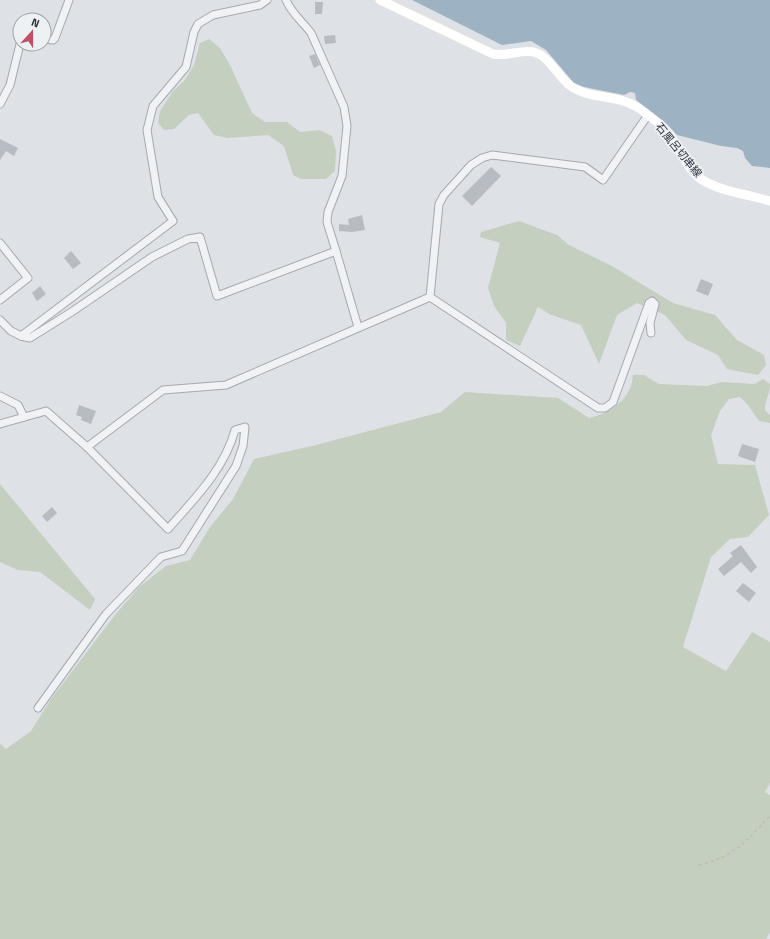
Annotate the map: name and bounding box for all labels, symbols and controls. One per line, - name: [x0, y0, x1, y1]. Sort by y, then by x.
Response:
- north arrow: [12, 12, 52, 52]
- text: N: [29, 14, 42, 31]
- street label: 石風呂切串線: [652, 119, 706, 181]

